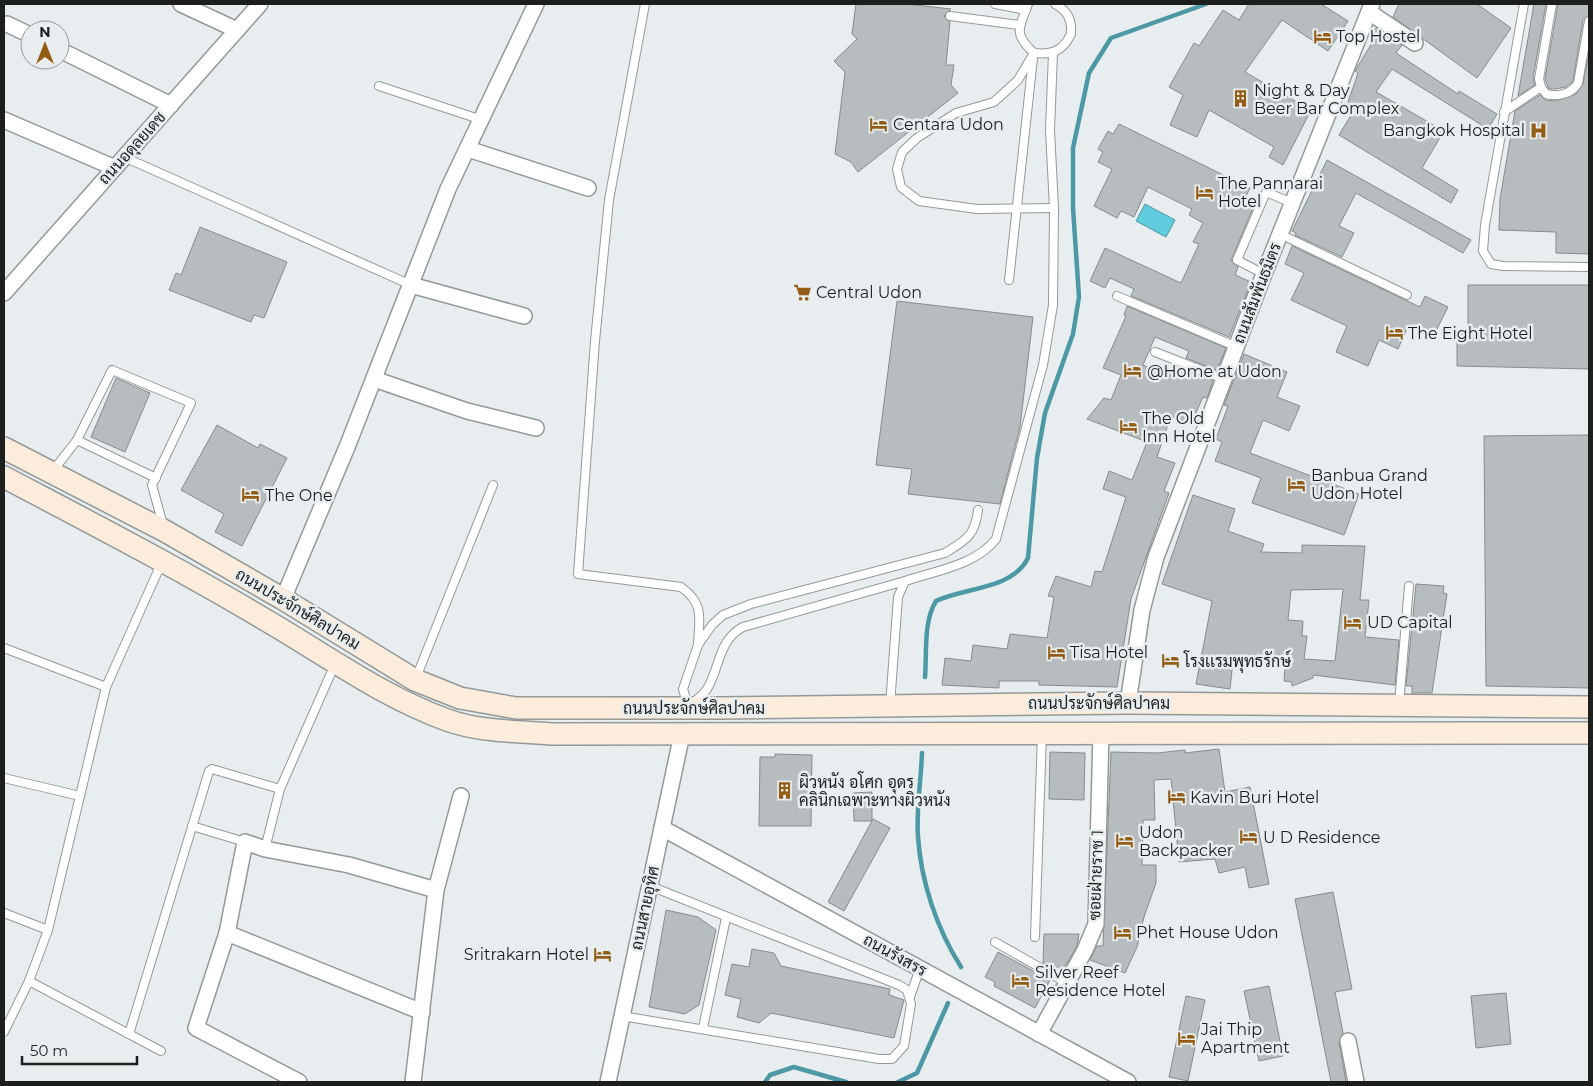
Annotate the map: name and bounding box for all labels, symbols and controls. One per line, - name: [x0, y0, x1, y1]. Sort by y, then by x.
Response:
- north arrow: [20, 20, 70, 70]
- text: N: [39, 23, 51, 41]
- hotel icon: Top Hostel: [1312, 26, 1332, 46]
- place label: Top Hostel: [1336, 27, 1420, 46]
- place label: Night & Day Beer Bar Complex: [1254, 81, 1400, 118]
- building icon: Night & Day Beer Bar Complex: [1230, 89, 1250, 109]
- street label: ถนนอดุลยเดช: [94, 108, 171, 190]
- hotel icon: Centara Udon: [869, 114, 889, 134]
- place label: Centara Udon: [893, 115, 1004, 134]
- hospital icon: Bangkok Hospital: [1529, 120, 1549, 140]
- place label: Bangkok Hospital: [1383, 121, 1525, 140]
- place label: The Pannarai Hotel: [1218, 174, 1323, 211]
- hotel icon: The Pannarai Hotel: [1194, 182, 1214, 202]
- street label: ถนนสัมพันธมิตร: [1228, 239, 1285, 346]
- supermarket icon: Central Udon: [792, 282, 812, 302]
- place label: Central Udon: [816, 283, 922, 302]
- hotel icon: The Eight Hotel: [1384, 323, 1404, 343]
- place label: The Eight Hotel: [1408, 324, 1533, 343]
- hotel icon: @Home at Udon: [1123, 361, 1143, 381]
- place label: @Home at Udon: [1147, 362, 1282, 381]
- place label: The Old Inn Hotel: [1142, 409, 1216, 446]
- hotel icon: The Old Inn Hotel: [1118, 417, 1138, 437]
- place label: Banbua Grand Udon Hotel: [1311, 466, 1428, 503]
- hotel icon: Banbua Grand Udon Hotel: [1287, 474, 1307, 494]
- hotel icon: The One: [241, 485, 261, 505]
- place label: The One: [265, 486, 333, 505]
- street label: ถนนประจักษ์ศิลปาคม: [232, 562, 365, 654]
- hotel icon: UD Capital: [1343, 612, 1363, 632]
- place label: UD Capital: [1367, 613, 1453, 632]
- hotel icon: Tisa Hotel: [1046, 642, 1066, 662]
- place label: Tisa Hotel: [1070, 643, 1148, 662]
- place label: โรงเเรมพุทธรักษ์: [1183, 649, 1291, 673]
- hotel icon: โรงเเรมพุทธรักษ์: [1160, 651, 1180, 671]
- street label: ถนนประจักษ์ศิลปาคม: [1028, 691, 1170, 713]
- street label: ถนนประจักษ์ศิลปาคม: [623, 696, 765, 718]
- place label: ผิวหนัง อโศก อุดร คลินิกเฉพาะทางผิวหนัง: [799, 771, 951, 810]
- building icon: ผิวหนัง อโศก อุดร คลินิกเฉพาะทางผิวหนัง: [775, 781, 795, 801]
- hotel icon: Kavin Buri Hotel: [1166, 787, 1186, 807]
- place label: Kavin Buri Hotel: [1190, 788, 1319, 807]
- place label: Udon Backpacker: [1139, 823, 1233, 860]
- hotel icon: U D Residence: [1239, 827, 1259, 847]
- place label: U D Residence: [1263, 828, 1380, 847]
- street label: ซอยฝ่ายราช 1: [1085, 829, 1107, 921]
- hotel icon: Udon Backpacker: [1115, 831, 1135, 851]
- street label: ถนนสายอุทิศ: [627, 864, 665, 952]
- hotel icon: Phet House Udon: [1112, 922, 1132, 942]
- place label: Phet House Udon: [1136, 923, 1278, 942]
- street label: ถนนรังสรร: [860, 929, 931, 980]
- hotel icon: Sritrakarn Hotel: [593, 944, 613, 964]
- place label: Sritrakarn Hotel: [464, 945, 589, 964]
- place label: Silver Reef Residence Hotel: [1035, 963, 1166, 1000]
- hotel icon: Silver Reef Residence Hotel: [1011, 971, 1031, 991]
- place label: Jai Thip Apartment: [1200, 1020, 1290, 1057]
- hotel icon: Jai Thip Apartment: [1177, 1028, 1197, 1048]
- scale bar: [22, 1034, 138, 1066]
- text: 50 m: [30, 1041, 68, 1060]

